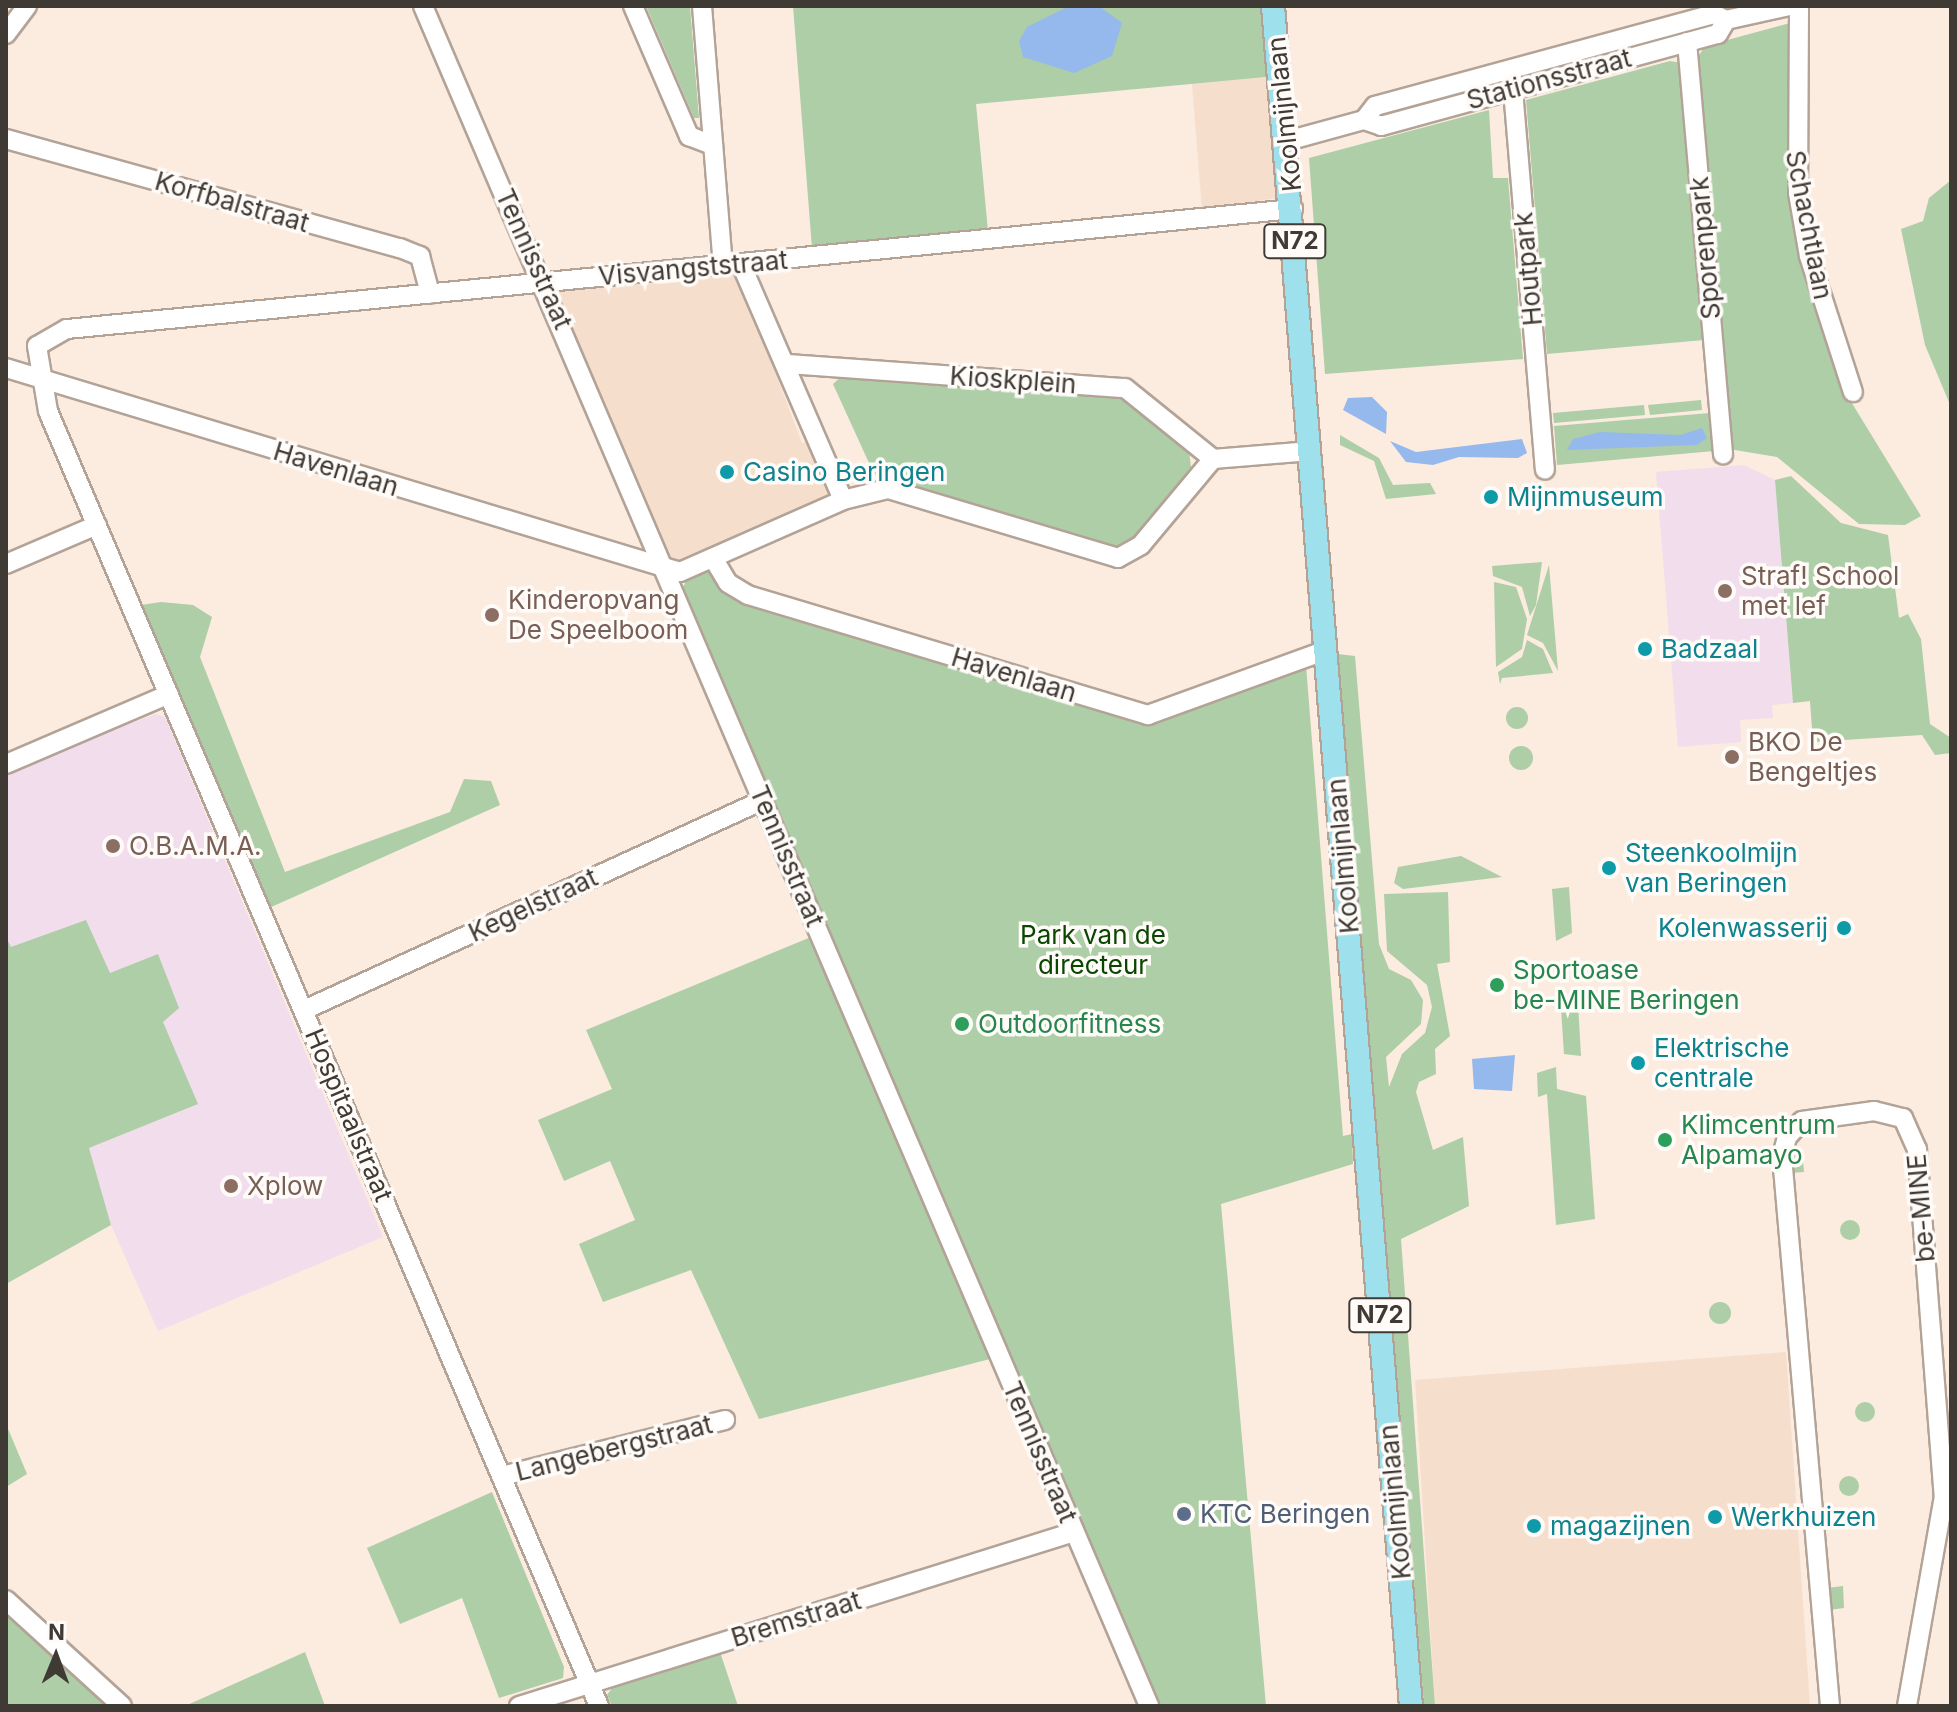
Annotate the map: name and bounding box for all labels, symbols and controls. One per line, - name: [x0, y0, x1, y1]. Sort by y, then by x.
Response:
- street label: Koolmijnlaan: [1260, 35, 1308, 193]
- street label: Stationsstraat: [1463, 42, 1635, 116]
- street label: Schachtlaan: [1779, 148, 1839, 302]
- street label: Korfbalstraat: [151, 165, 313, 239]
- street label: Sporenpark: [1683, 175, 1727, 321]
- street label: Tennisstraat: [489, 184, 579, 334]
- street label: Houtpark: [1507, 211, 1549, 327]
- road number: N72: [1263, 221, 1327, 261]
- street label: Visvangststraat: [597, 244, 789, 292]
- street label: Kioskplein: [949, 360, 1077, 400]
- street label: Havenlaan: [270, 435, 402, 503]
- place label: Casino Beringen: [743, 456, 945, 488]
- marker: Casino Beringen: [718, 463, 736, 481]
- place label: Mijnmuseum: [1507, 481, 1664, 513]
- marker: Mijnmuseum: [1482, 488, 1500, 506]
- place label: Straf! School met lef: [1741, 560, 1899, 622]
- marker: Straf! School met lef: [1716, 582, 1734, 600]
- place label: Kinderopvang De Speelboom: [508, 584, 688, 646]
- marker: Kinderopvang De Speelboom: [483, 606, 501, 624]
- place label: Badzaal: [1661, 633, 1758, 665]
- marker: Badzaal: [1636, 640, 1654, 658]
- street label: Havenlaan: [948, 641, 1080, 709]
- place label: BKO De Bengeltjes: [1748, 726, 1877, 788]
- marker: BKO De Bengeltjes: [1723, 748, 1741, 766]
- street label: Koolmijnlaan: [1321, 777, 1365, 935]
- street label: Tennisstraat: [743, 781, 831, 931]
- place label: O.B.A.M.A.: [129, 830, 262, 862]
- marker: O.B.A.M.A.: [104, 837, 122, 855]
- place label: Steenkoolmijn van Beringen: [1625, 837, 1798, 898]
- marker: Steenkoolmijn van Beringen: [1600, 859, 1618, 877]
- street label: Kegelstraat: [464, 862, 602, 948]
- place label: Kolenwasserij: [1658, 912, 1828, 944]
- park label: Park van de directeur: [1020, 919, 1166, 980]
- marker: Kolenwasserij: [1835, 919, 1853, 937]
- place label: Sportoase be-MINE Beringen: [1513, 954, 1740, 1016]
- marker: Sportoase be-MINE Beringen: [1488, 976, 1506, 994]
- place label: Outdoorfitness: [978, 1008, 1161, 1040]
- marker: Outdoorfitness: [953, 1015, 971, 1033]
- street label: Hospitaalstraat: [299, 1024, 399, 1206]
- place label: Elektrische centrale: [1654, 1032, 1789, 1094]
- marker: Elektrische centrale: [1629, 1054, 1647, 1072]
- place label: Klimcentrum Alpamayo: [1681, 1109, 1836, 1170]
- marker: Klimcentrum Alpamayo: [1656, 1131, 1674, 1149]
- street label: be-MINE: [1901, 1152, 1941, 1264]
- place label: Xplow: [247, 1170, 323, 1202]
- marker: Xplow: [222, 1177, 240, 1195]
- road number: N72: [1348, 1295, 1412, 1335]
- street label: Tennisstraat: [996, 1377, 1084, 1527]
- street label: Langebergstraat: [512, 1408, 716, 1488]
- street label: Koolmijnlaan: [1373, 1423, 1417, 1581]
- place label: KTC Beringen: [1200, 1498, 1370, 1530]
- place label: Werkhuizen: [1731, 1501, 1876, 1533]
- marker: KTC Beringen: [1175, 1505, 1193, 1523]
- marker: Werkhuizen: [1706, 1508, 1724, 1526]
- place label: magazijnen: [1550, 1510, 1691, 1542]
- marker: magazijnen: [1525, 1517, 1543, 1535]
- street label: Bremstraat: [727, 1584, 865, 1654]
- north arrow: [16, 1616, 96, 1696]
- text: N: [48, 1619, 65, 1645]

